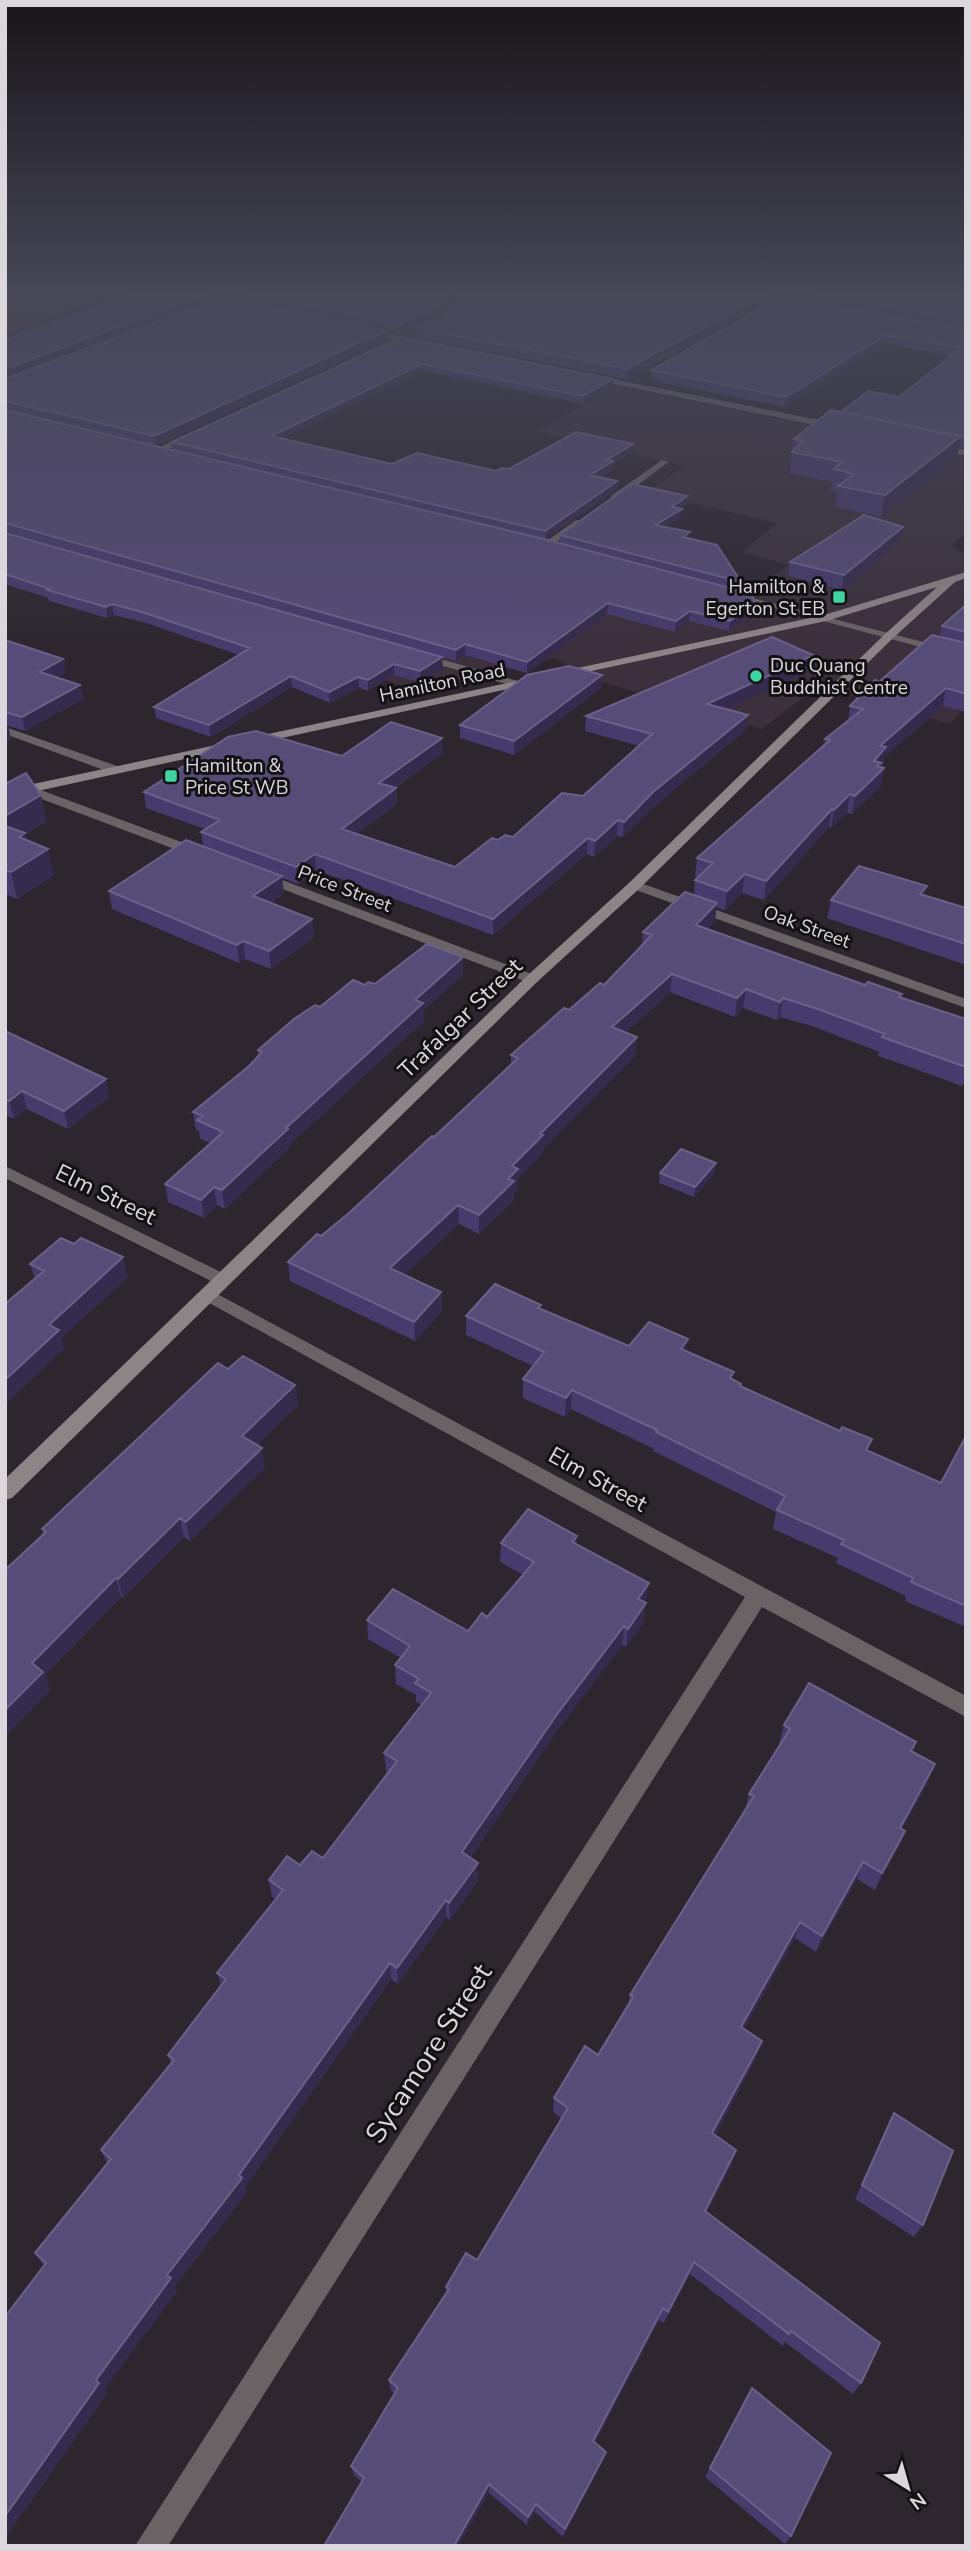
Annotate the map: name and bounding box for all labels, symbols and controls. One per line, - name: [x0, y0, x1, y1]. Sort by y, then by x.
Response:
- place label: Hamilton & Egerton St EB: [706, 574, 825, 622]
- marker: Hamilton & Egerton St EB: [831, 589, 847, 605]
- place label: Duc Quang Buddhist Centre: [770, 653, 908, 701]
- street label: Hamilton Road: [377, 657, 507, 709]
- marker: Duc Quang Buddhist Centre: [748, 668, 764, 684]
- place label: Hamilton & Price St WB: [185, 753, 289, 801]
- marker: Hamilton & Price St WB: [163, 768, 179, 784]
- street label: Price Street: [294, 859, 396, 919]
- street label: Oak Street: [760, 899, 854, 955]
- street label: Trafalgar Street: [392, 950, 530, 1086]
- street label: Elm Street: [50, 1157, 162, 1233]
- street label: Elm Street: [543, 1440, 654, 1520]
- street label: Sycamore Street: [357, 1956, 501, 2151]
- north arrow: [873, 2453, 943, 2523]
- text: N: [904, 2486, 931, 2515]

